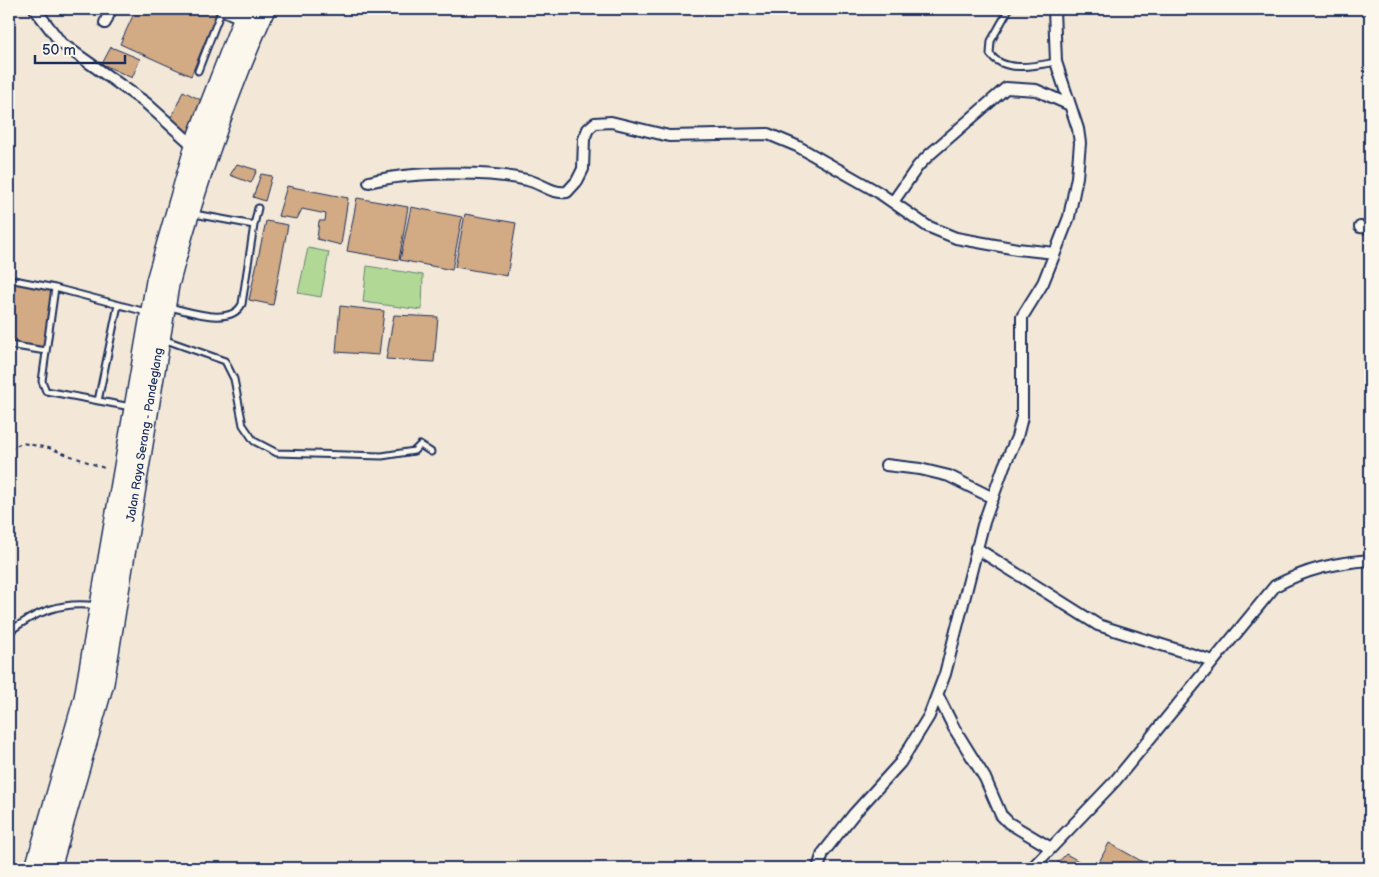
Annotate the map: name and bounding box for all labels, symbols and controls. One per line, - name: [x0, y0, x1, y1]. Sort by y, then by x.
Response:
- scale bar: [35, 32, 125, 64]
- text: 50 m: [42, 41, 76, 60]
- street label: Jalan Raya Serang - Pandeglang: [123, 347, 166, 523]

